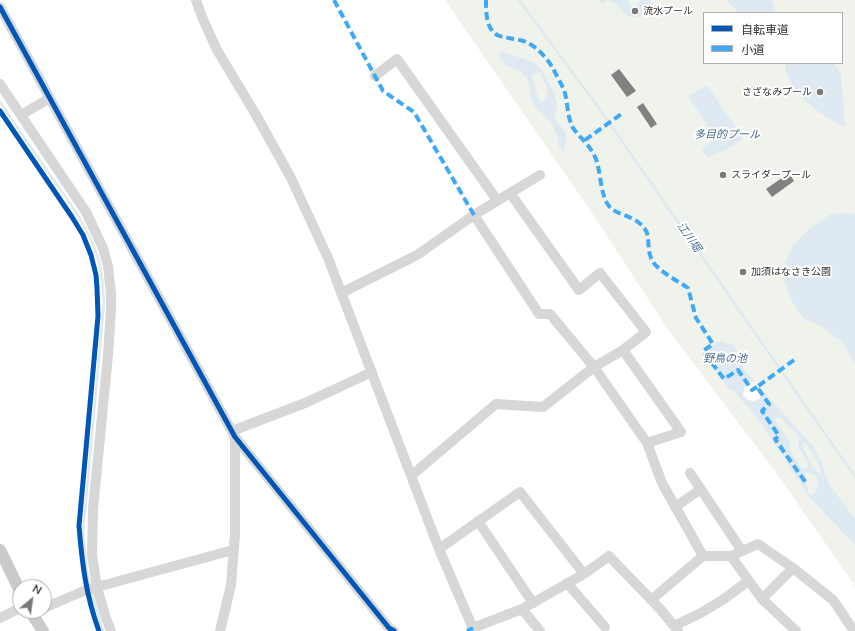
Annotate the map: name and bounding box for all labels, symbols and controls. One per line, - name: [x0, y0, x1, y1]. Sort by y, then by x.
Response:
- place label: 流水プール: [643, 5, 693, 17]
- marker: 流水プール: [630, 6, 640, 16]
- legend: [703, 12, 843, 64]
- text: 自転車道: [741, 22, 789, 37]
- text: 小道: [741, 42, 765, 57]
- place label: さざなみプール: [742, 86, 812, 98]
- marker: さざなみプール: [815, 87, 825, 97]
- water label: 多目的プール: [694, 128, 760, 142]
- place label: スライダープール: [731, 169, 811, 181]
- marker: スライダープール: [718, 170, 728, 180]
- water label: 江川堀: [674, 220, 704, 254]
- place label: 加須はなさき公園: [751, 266, 831, 278]
- marker: 加須はなさき公園: [738, 267, 748, 277]
- water label: 野鳥の池: [703, 352, 747, 366]
- north arrow: [12, 579, 52, 619]
- text: N: [30, 581, 44, 598]

